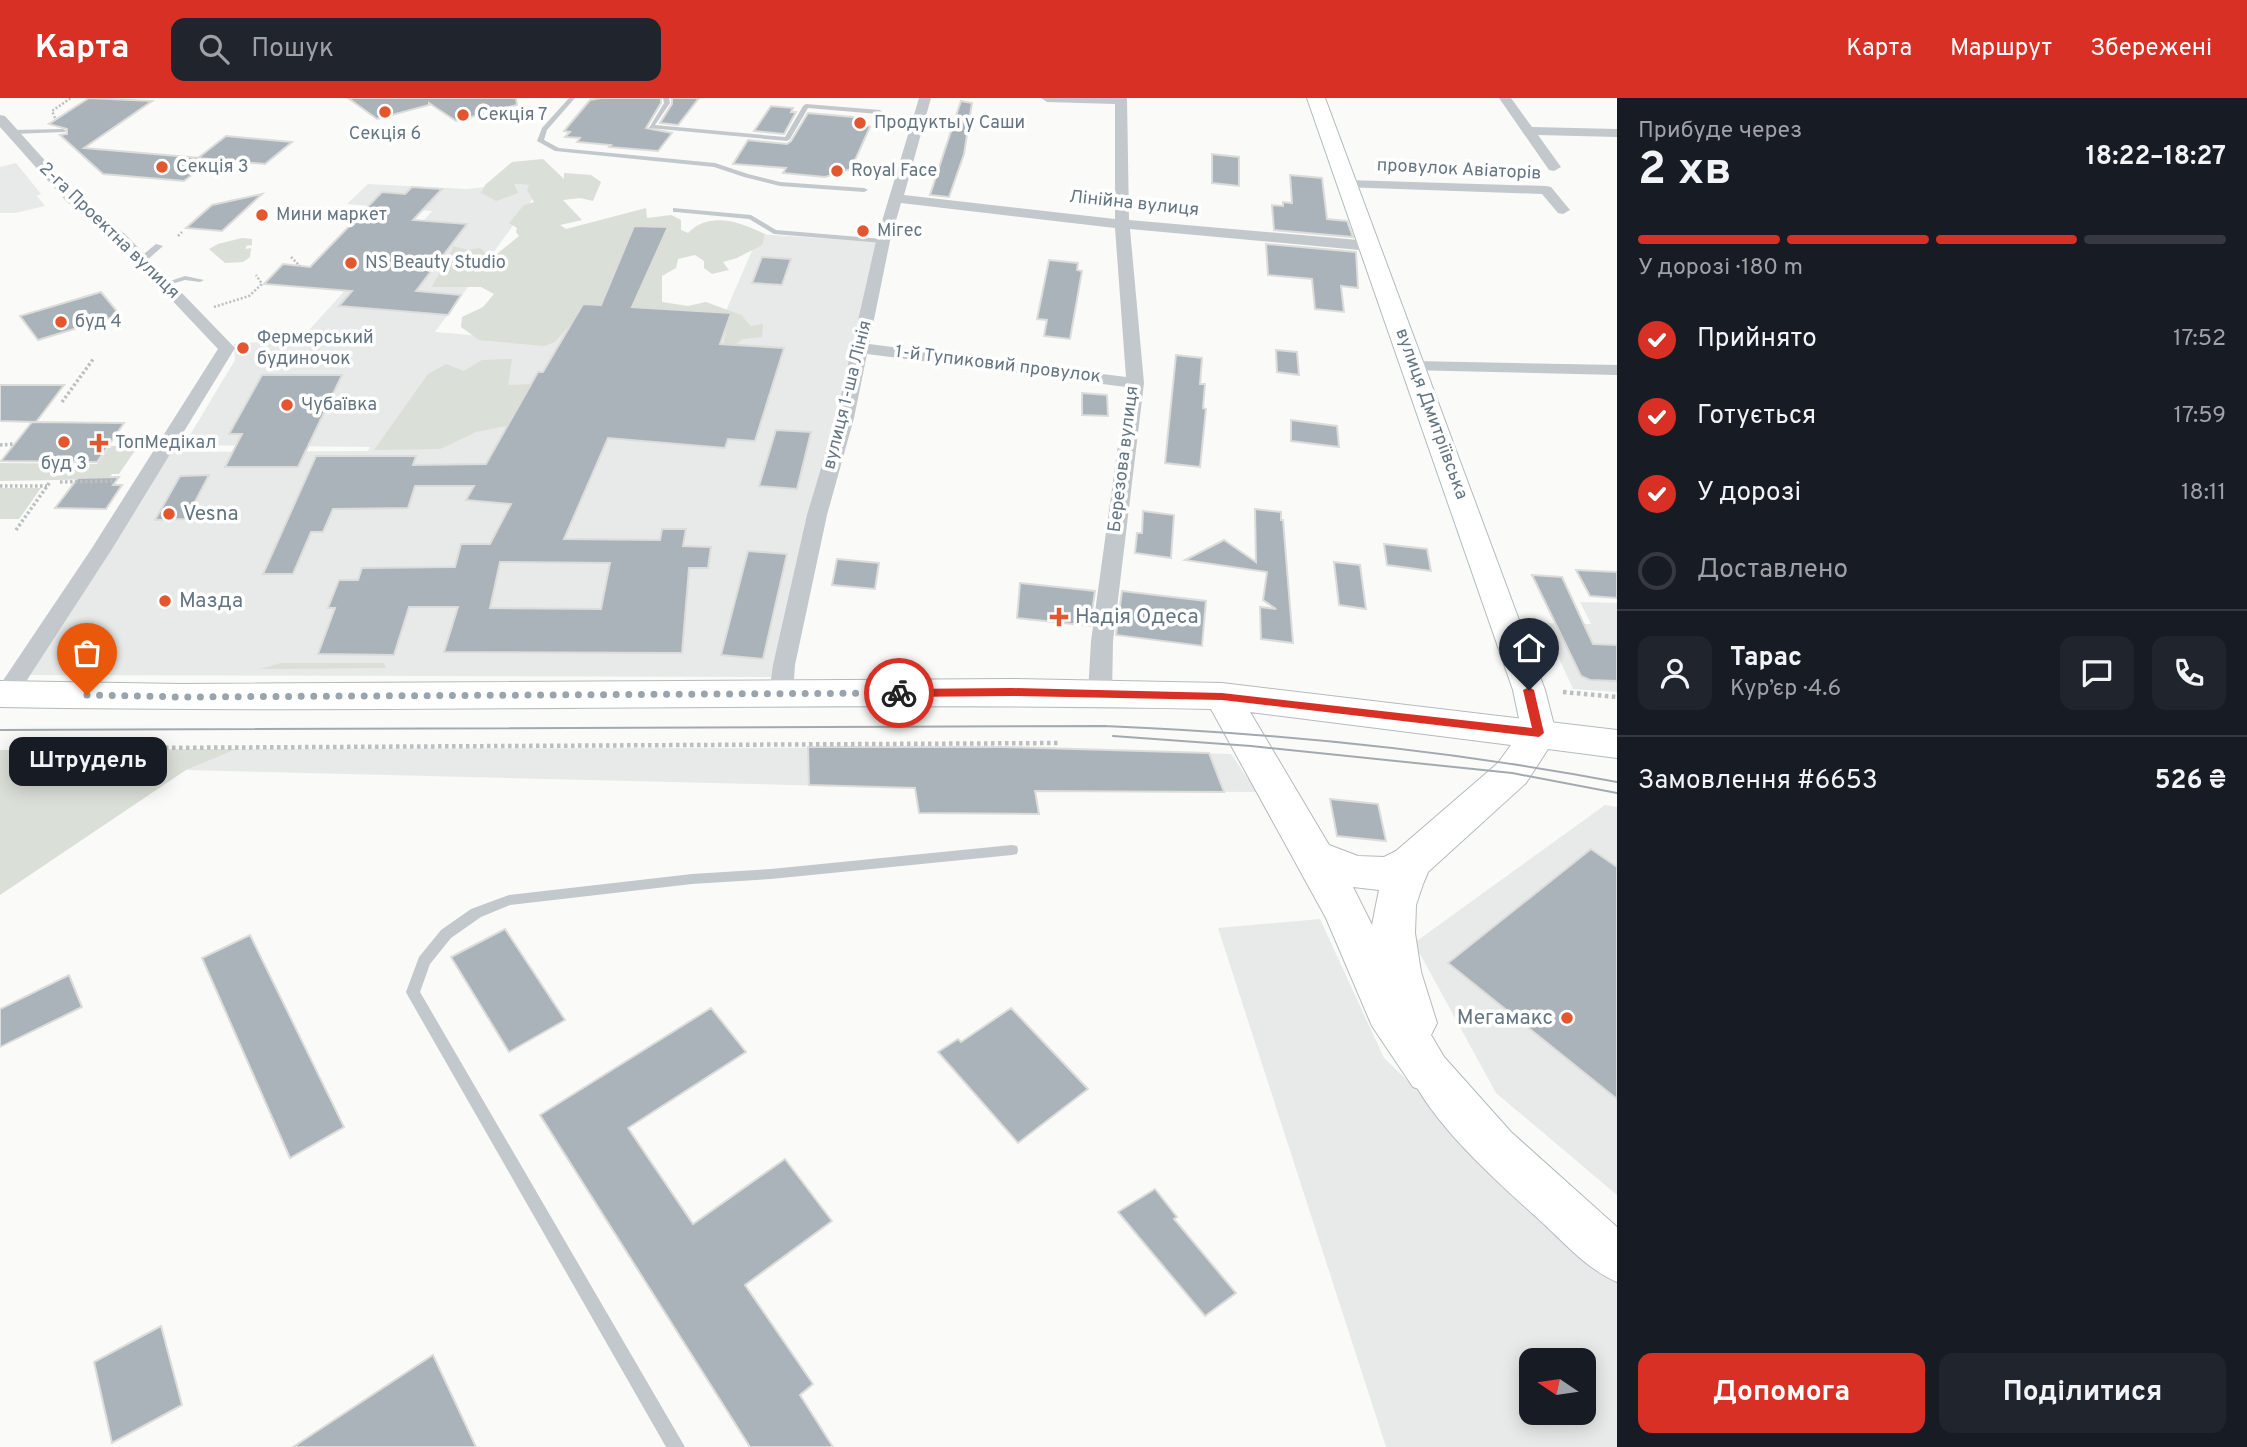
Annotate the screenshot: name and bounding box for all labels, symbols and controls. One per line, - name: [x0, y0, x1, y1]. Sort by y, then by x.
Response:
- search box: [171, 18, 661, 81]
- text: Карта: [35, 28, 129, 70]
- icon: search: [195, 30, 233, 68]
- text: Пошук: [251, 33, 334, 66]
- text: Карта: [1846, 34, 1912, 64]
- text: Маршрут: [1950, 34, 2052, 64]
- text: Збережені: [2090, 34, 2212, 64]
- marker: Секція 6: [377, 104, 393, 120]
- place label: Секція 7: [477, 104, 547, 127]
- marker: Секція 7: [455, 107, 471, 123]
- place label: Продукты у Саши: [874, 112, 1025, 135]
- marker: Продукты у Саши: [852, 115, 868, 131]
- text: Прибуде через: [1638, 117, 1802, 146]
- place label: Секція 6: [349, 123, 421, 146]
- text: 18:22–18:27: [2085, 141, 2226, 174]
- text: 2 хв: [1638, 142, 1732, 201]
- street label: провулок Авіаторів: [1376, 154, 1542, 186]
- place label: Секція 3: [176, 156, 249, 179]
- street label: 2-га Проектна вулиця: [34, 158, 184, 304]
- marker: Секція 3: [154, 159, 170, 175]
- place label: Royal Face: [851, 160, 937, 183]
- marker: Royal Face: [829, 163, 845, 179]
- street label: Лінійна вулиця: [1068, 186, 1200, 222]
- place label: Мини маркет: [276, 204, 387, 227]
- marker: Мини маркет: [254, 207, 270, 223]
- place label: Мігес: [877, 220, 923, 243]
- marker: Мігес: [855, 223, 871, 239]
- place label: NS Beauty Studio: [365, 252, 506, 275]
- text: У дорозі · 180 m: [1638, 254, 1803, 283]
- marker: NS Beauty Studio: [343, 255, 359, 271]
- place label: буд 4: [75, 311, 122, 334]
- marker: буд 4: [53, 314, 69, 330]
- street label: вулиця 1-ша Лінія: [818, 318, 878, 472]
- icon: check: [1638, 321, 1676, 359]
- text: Прийнято: [1697, 323, 1817, 356]
- street label: вулиця Дмитріївська: [1389, 325, 1473, 503]
- text: 17:52: [2173, 325, 2226, 354]
- place label: Фермерський будиночок: [257, 327, 374, 371]
- marker: Фермерський будиночок: [235, 340, 251, 356]
- street label: 1-й Тупиковий провулок: [894, 341, 1102, 389]
- street label: Березова вулиця: [1104, 384, 1144, 534]
- place label: Чубаївка: [301, 394, 377, 417]
- marker: Чубаївка: [279, 397, 295, 413]
- icon: check: [1638, 398, 1676, 436]
- text: Готується: [1697, 400, 1816, 433]
- text: 17:59: [2173, 402, 2226, 431]
- place label: ТопМедікал: [115, 432, 216, 455]
- marker: ТопМедікал: [89, 433, 109, 453]
- marker: буд 3: [56, 434, 72, 450]
- place label: буд 3: [41, 453, 87, 476]
- icon: check: [1638, 475, 1676, 513]
- text: У дорозі: [1697, 477, 1801, 510]
- text: 18:11: [2181, 479, 2226, 508]
- place label: Vesna: [183, 501, 239, 528]
- marker: Vesna: [161, 506, 177, 522]
- text: Доставлено: [1697, 554, 1848, 587]
- place label: Мазда: [179, 588, 243, 615]
- marker: Мазда: [157, 593, 173, 609]
- place label: Надія Одеса: [1075, 604, 1198, 631]
- marker: Надія Одеса: [1049, 607, 1069, 627]
- pin: [1499, 618, 1559, 690]
- pin: [57, 623, 117, 695]
- icon: home: [1510, 629, 1548, 667]
- icon: bag: [68, 634, 106, 672]
- button: person: [1638, 636, 1712, 710]
- button: chat: [2060, 636, 2134, 710]
- button: phone: [2152, 636, 2226, 710]
- text: Тарас: [1730, 642, 1802, 675]
- courier: [864, 658, 934, 728]
- icon: bike: [880, 674, 918, 712]
- text: Кур’єр · 4.6: [1730, 675, 1841, 704]
- callout: Штрудель: [8, 737, 166, 786]
- text: Штрудель: [29, 747, 147, 776]
- text: Замовлення #6653: [1638, 765, 1878, 798]
- text: 526 ₴: [2155, 765, 2226, 798]
- place label: Мегамакс: [1457, 1005, 1553, 1032]
- marker: Мегамакс: [1559, 1010, 1575, 1026]
- north arrow: [1519, 1348, 1596, 1424]
- map controls: [1519, 1348, 1596, 1425]
- button: Допомога: [1638, 1353, 1925, 1433]
- button: Поділитися: [1939, 1353, 2226, 1433]

